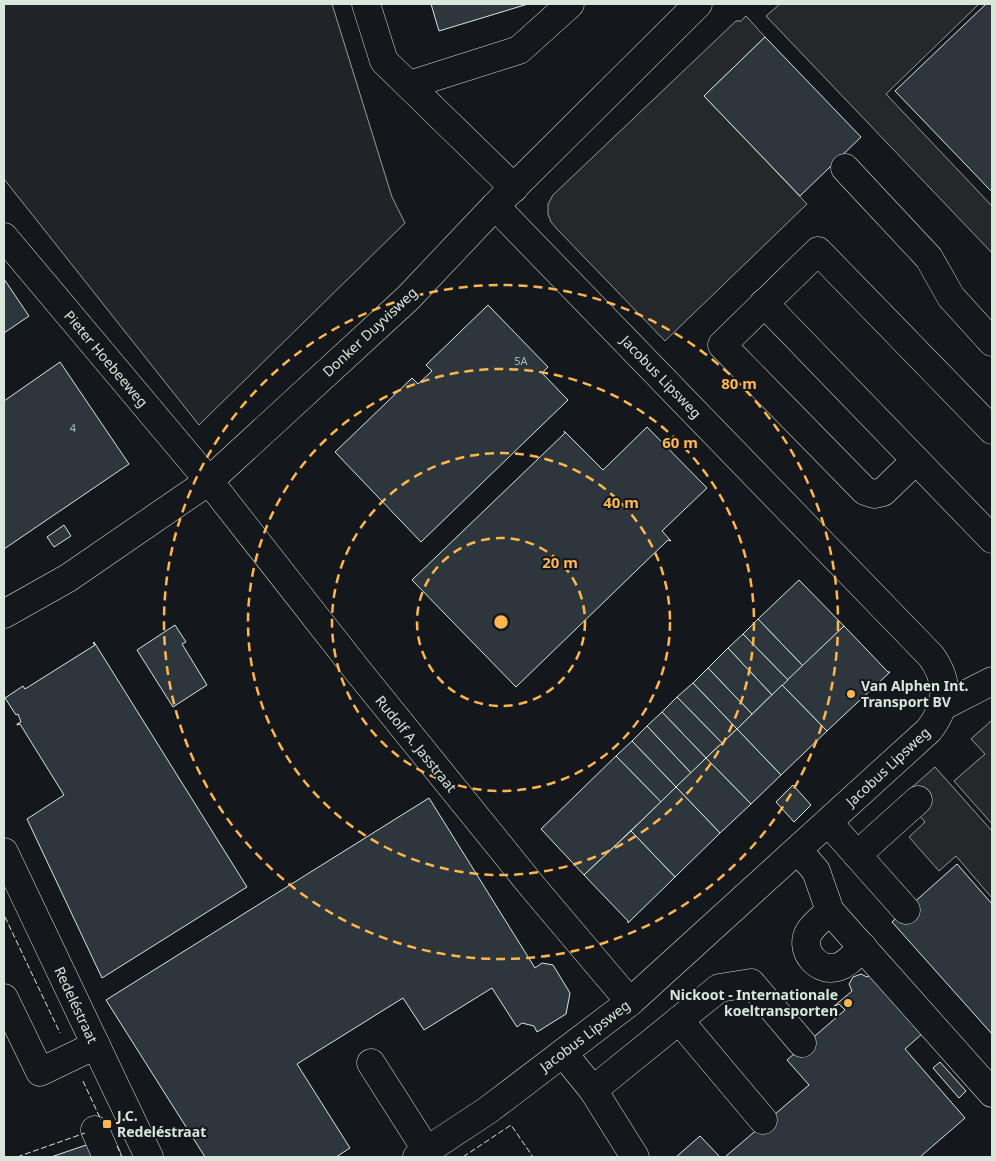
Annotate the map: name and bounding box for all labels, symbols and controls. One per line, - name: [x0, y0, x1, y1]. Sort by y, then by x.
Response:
- street label: Donker Duyvisweg: [318, 283, 421, 381]
- street label: Pieter Hoebeeweg: [60, 306, 152, 411]
- street label: Jacobus Lipsweg: [616, 330, 706, 422]
- house number: 5A: [514, 353, 529, 368]
- text: 80 m: [721, 373, 757, 393]
- house number: 4: [70, 420, 77, 435]
- text: 60 m: [662, 432, 698, 452]
- text: 40 m: [603, 492, 639, 512]
- text: 20 m: [542, 552, 578, 572]
- centre of rings: [492, 613, 510, 631]
- place label: Van Alphen Int. Transport BV: [861, 676, 968, 711]
- marker: Van Alphen Int. Transport BV: [845, 688, 857, 700]
- street label: Rudolf A. Jasstraat: [371, 691, 461, 796]
- street label: Jacobus Lipsweg: [840, 723, 934, 812]
- street label: Redeléstraat: [50, 963, 103, 1046]
- place label: Nickoot - Internationale koeltransporten: [669, 985, 838, 1020]
- street label: Jacobus Lipsweg: [534, 995, 634, 1077]
- marker: Nickoot - Internationale koeltransporten: [842, 997, 854, 1009]
- place label: J.C. Redeléstraat: [115, 1106, 206, 1141]
- marker: J.C. Redeléstraat: [101, 1118, 113, 1130]

